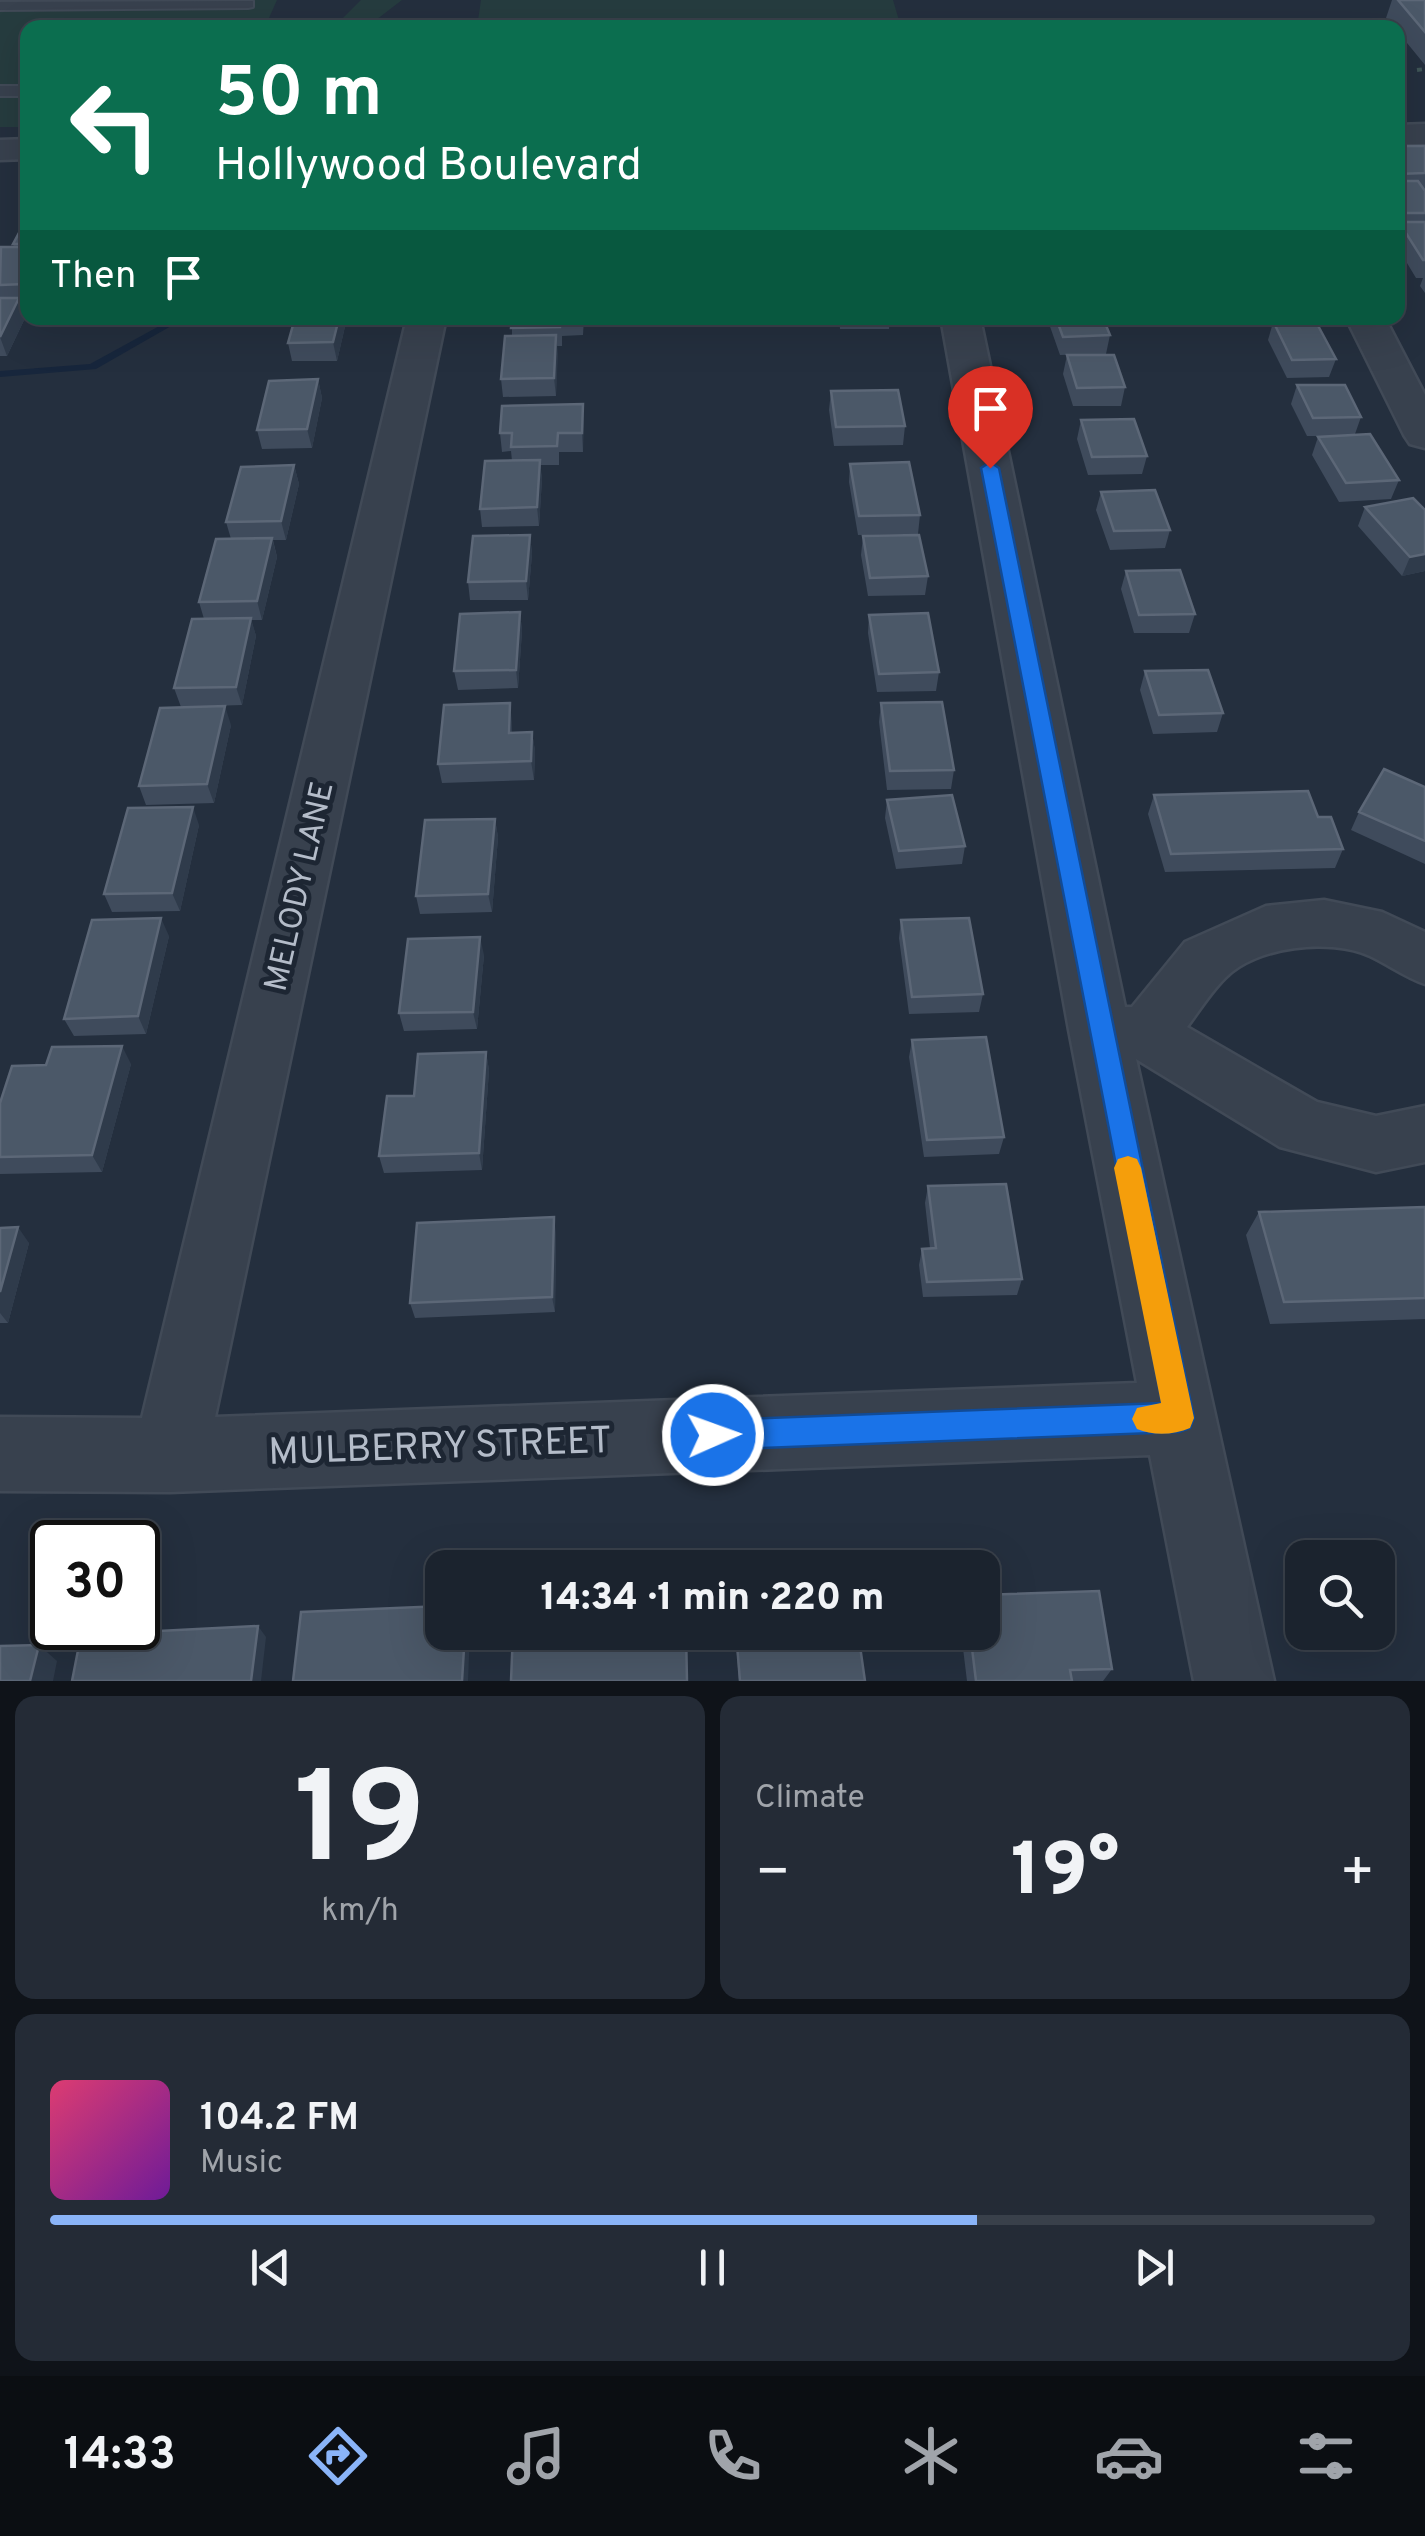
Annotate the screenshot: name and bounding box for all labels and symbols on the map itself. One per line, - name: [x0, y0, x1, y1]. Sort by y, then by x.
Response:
- pin: [948, 366, 1033, 469]
- street label: MELODY LANE: [257, 778, 344, 995]
- position arrow: [661, 1383, 765, 1487]
- street label: MULBERRY STREET: [268, 1418, 613, 1479]
- speed limit sign: 30: [30, 1520, 160, 1650]

